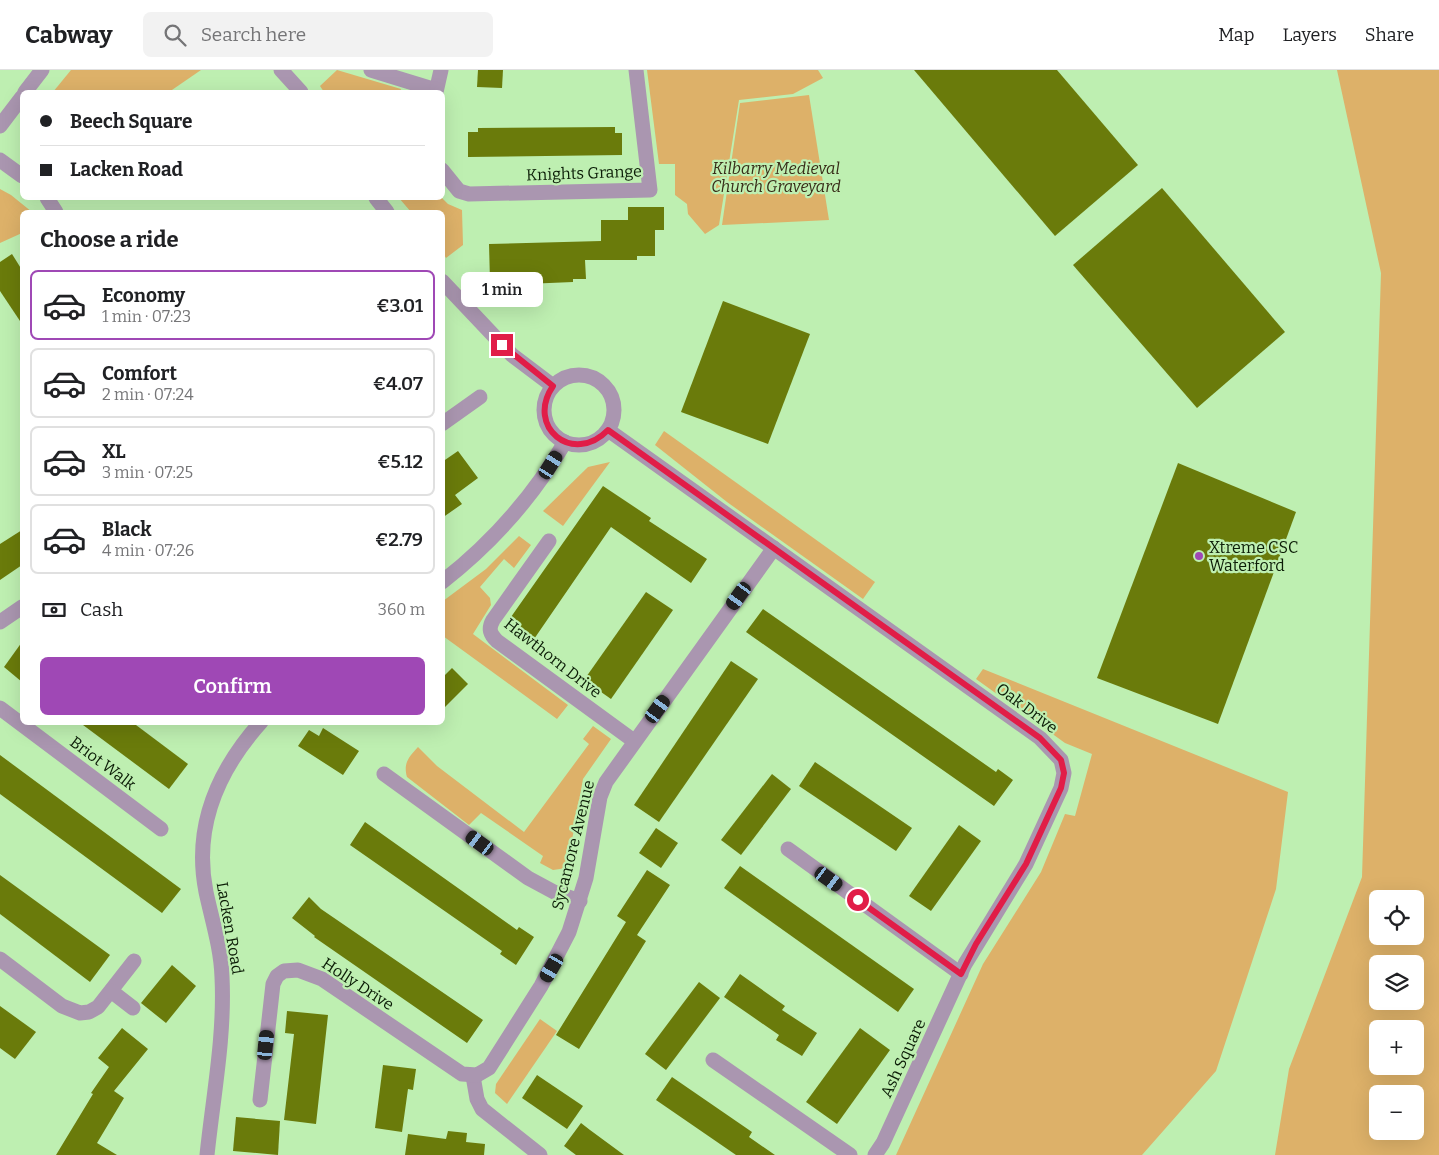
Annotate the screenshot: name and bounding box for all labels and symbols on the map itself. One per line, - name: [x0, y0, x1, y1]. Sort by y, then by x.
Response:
- park label: Kilbarry Medieval Church Graveyard: [711, 159, 841, 196]
- street label: Knights Grange: [526, 161, 642, 185]
- callout: 1 min: [461, 272, 543, 308]
- route end: [491, 334, 513, 356]
- car: [536, 448, 565, 482]
- place label: Xtreme CSC Waterford: [1209, 538, 1298, 575]
- marker: Xtreme CSC Waterford: [1193, 550, 1205, 562]
- car: [724, 579, 753, 613]
- street label: Hawthorn Drive: [501, 614, 605, 702]
- street label: Oak Drive: [993, 679, 1061, 737]
- car: [643, 692, 672, 726]
- street label: Briot Walk: [66, 732, 140, 794]
- street label: Sycamore Avenue: [548, 778, 598, 912]
- car: [463, 828, 496, 858]
- car: [812, 864, 845, 894]
- street label: Lacken Road: [213, 880, 248, 976]
- route start: [847, 889, 869, 911]
- car: [538, 951, 565, 985]
- street label: Holly Drive: [319, 954, 397, 1014]
- street label: Ash Square: [877, 1016, 929, 1100]
- car: [256, 1029, 275, 1061]

